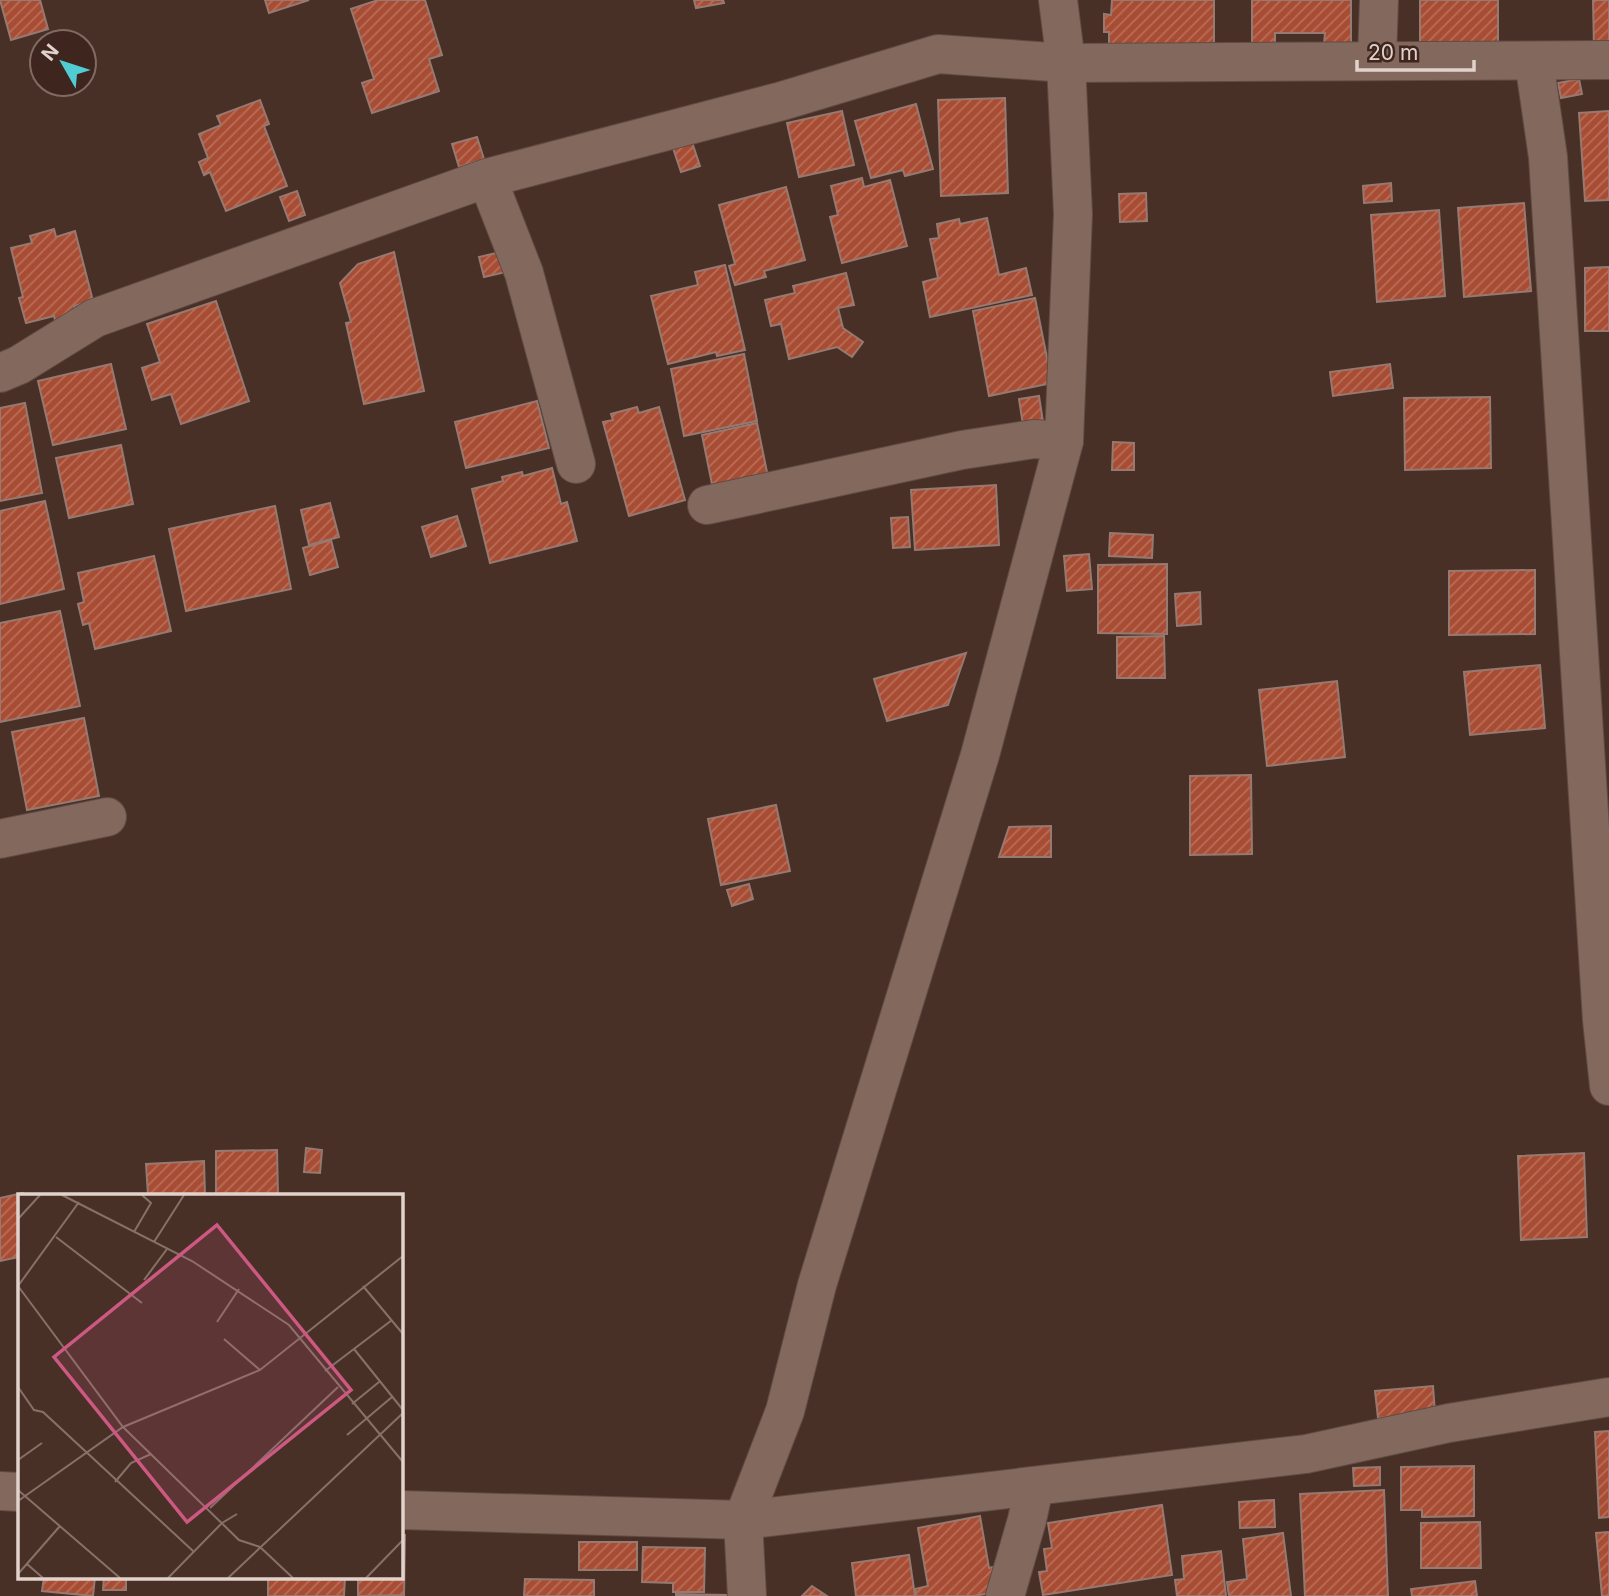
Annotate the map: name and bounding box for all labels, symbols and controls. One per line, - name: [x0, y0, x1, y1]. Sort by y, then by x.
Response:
- north arrow: [28, 28, 98, 98]
- scale bar: [1357, 28, 1474, 72]
- text: N: [37, 40, 64, 65]
- text: 20 m: [1368, 40, 1418, 65]
- inset map: [18, 1194, 402, 1578]

